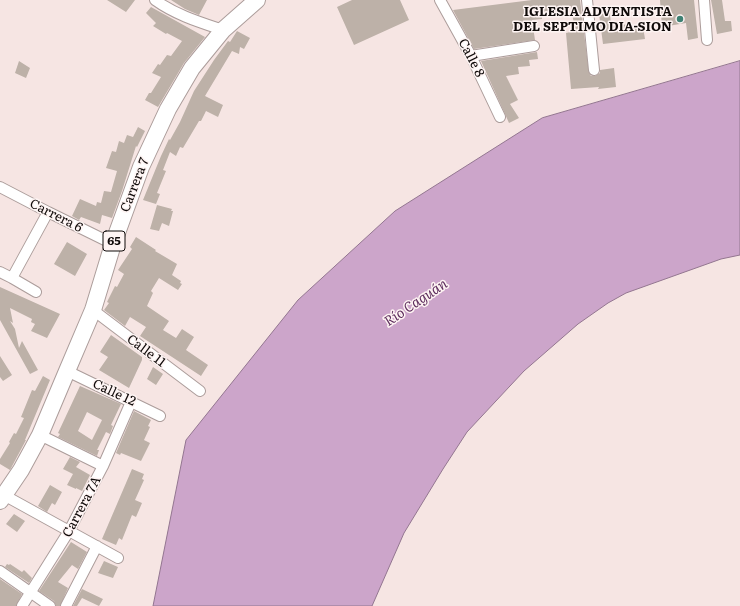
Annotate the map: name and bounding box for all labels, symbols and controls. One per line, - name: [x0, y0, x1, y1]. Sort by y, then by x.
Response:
- place label: IGLESIA ADVENTISTA DEL SEPTIMO DIA-SION: [513, 4, 672, 35]
- marker: IGLESIA ADVENTISTA DEL SEPTIMO DIA-SION: [675, 14, 685, 24]
- street label: Calle 8: [455, 36, 487, 80]
- street label: Carrera 7: [118, 156, 152, 214]
- street label: Carrera 6: [27, 196, 85, 236]
- road number: 65: [103, 231, 125, 251]
- water label: Río Caguán: [381, 276, 451, 330]
- street label: Calle 11: [124, 331, 168, 371]
- street label: Calle 12: [90, 376, 138, 410]
- street label: Carrera 7A: [59, 474, 105, 540]

